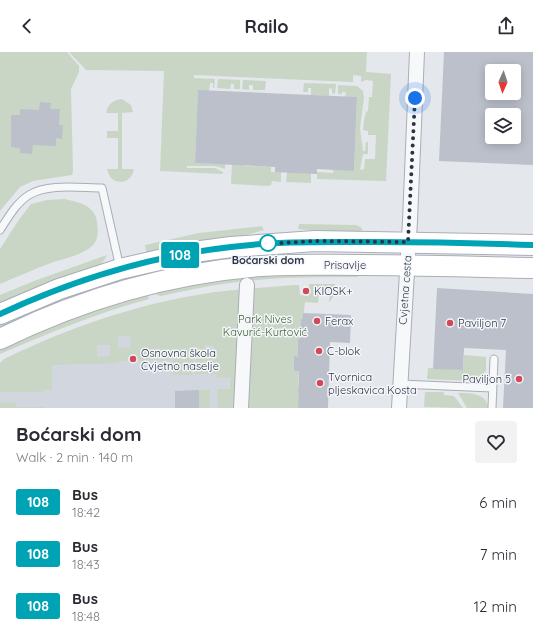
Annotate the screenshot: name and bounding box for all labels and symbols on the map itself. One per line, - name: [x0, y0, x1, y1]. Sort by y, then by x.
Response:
- north arrow: [485, 64, 521, 100]
- your location: [405, 88, 425, 108]
- marker: Boćarski dom: [259, 234, 277, 252]
- line badge: 108: [157, 242, 203, 268]
- place label: Boćarski dom: [232, 253, 304, 267]
- street label: Cvjetna cesta: [396, 255, 414, 325]
- street label: Prisavlje: [324, 258, 366, 272]
- place label: KIOSK+: [314, 284, 352, 298]
- marker: KIOSK+: [301, 286, 311, 296]
- park label: Park Nives Kavurić-Kurtović: [223, 312, 308, 339]
- place label: Ferax: [325, 314, 353, 328]
- marker: Ferax: [312, 316, 322, 326]
- place label: Paviljon 7: [458, 316, 507, 330]
- marker: Paviljon 7: [445, 318, 455, 328]
- place label: C-blok: [327, 344, 360, 358]
- place label: Osnovna škola Cvjetno naselje: [141, 346, 219, 373]
- marker: C-blok: [314, 346, 324, 356]
- marker: Osnovna škola Cvjetno naselje: [128, 354, 138, 364]
- place label: Tvornica pljeskavica Kosta: [328, 370, 417, 397]
- place label: Paviljon 5: [462, 372, 511, 386]
- marker: Paviljon 5: [514, 374, 524, 384]
- marker: Tvornica pljeskavica Kosta: [315, 378, 325, 388]

